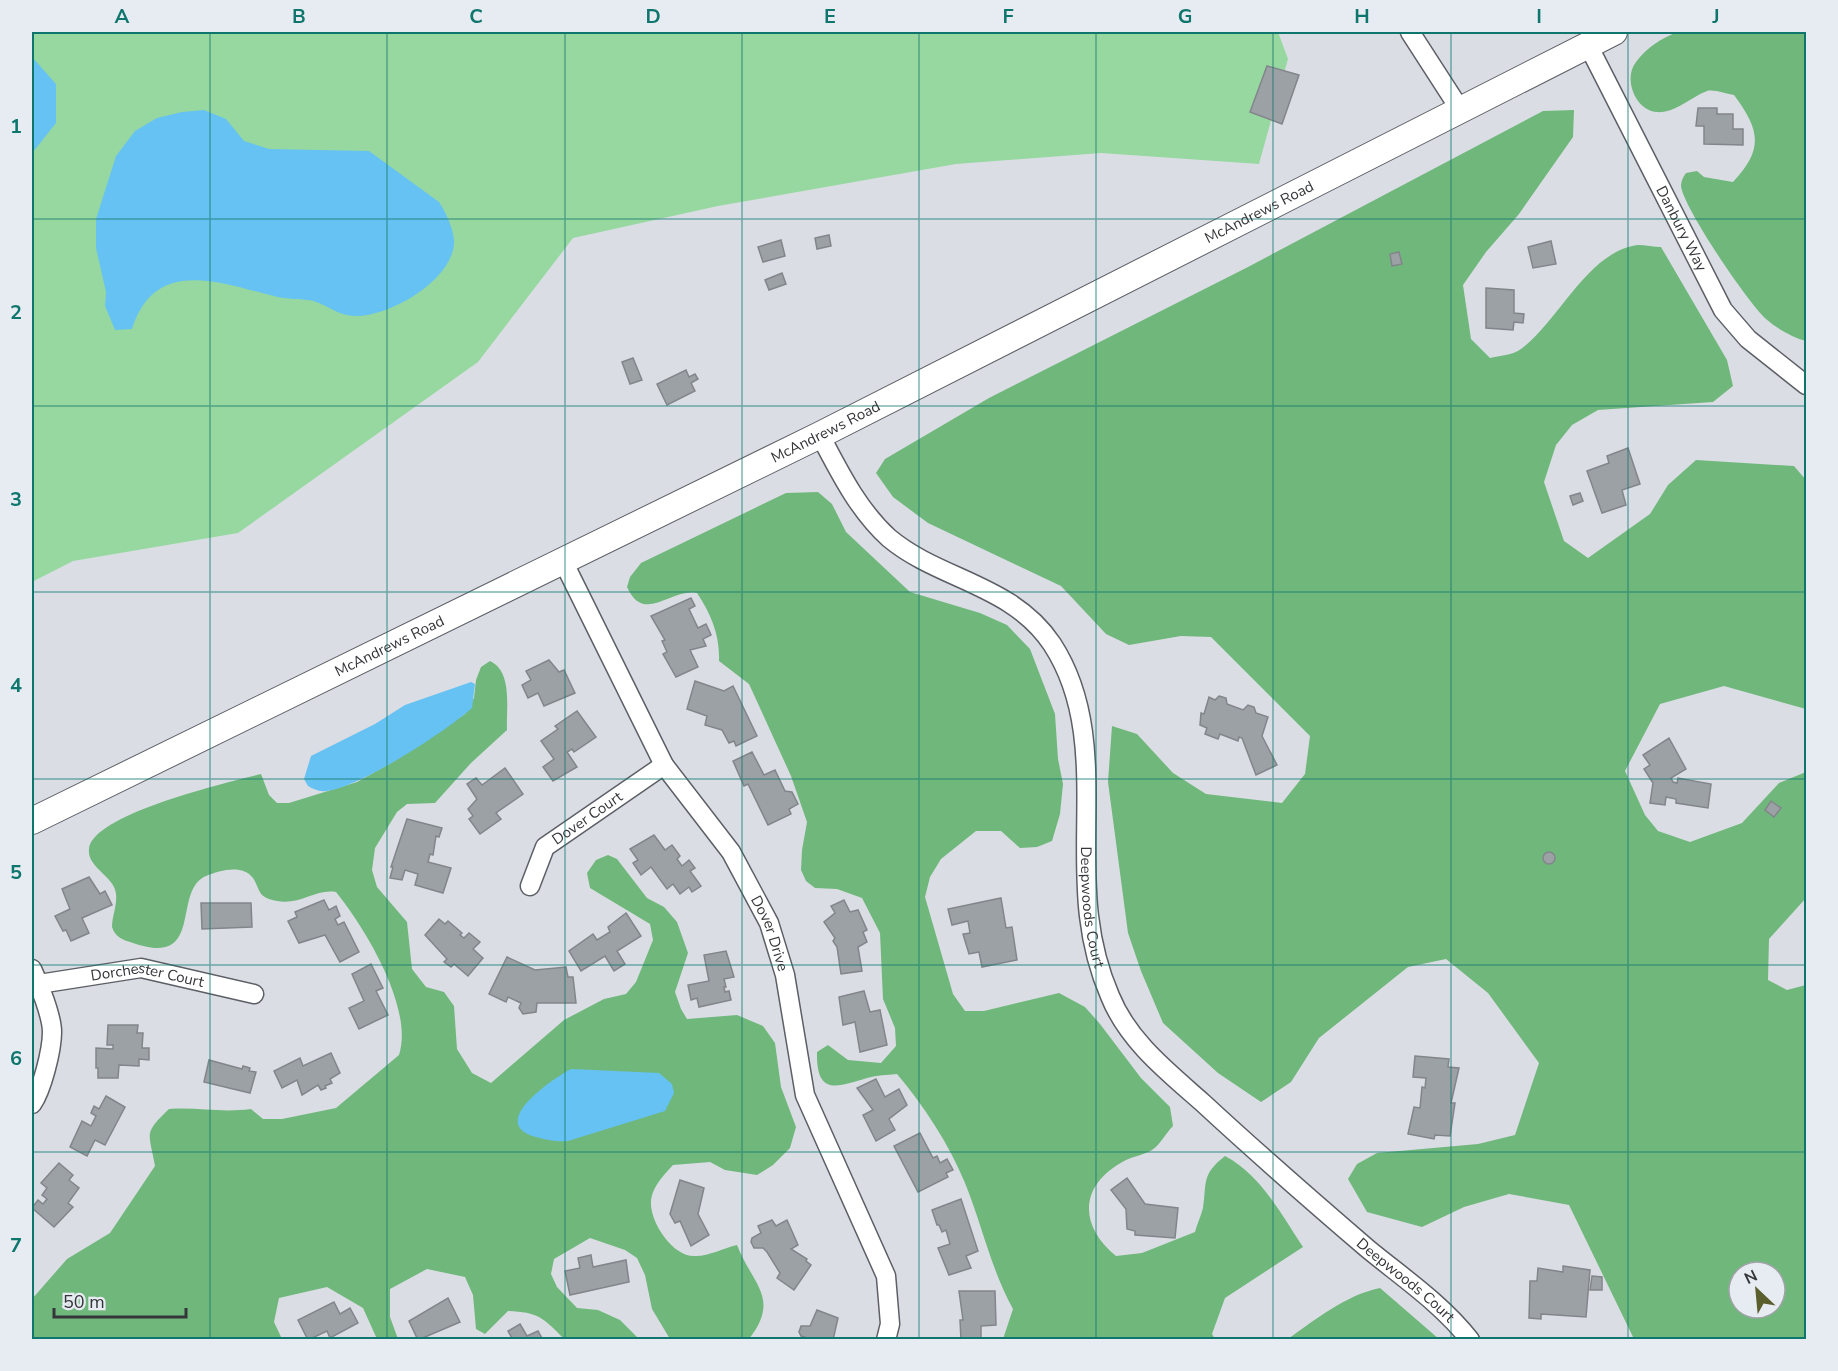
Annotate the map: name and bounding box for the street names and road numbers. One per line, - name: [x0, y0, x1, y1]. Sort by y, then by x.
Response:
- street label: McAndrews Road: [1201, 176, 1317, 248]
- street label: Danbury Way: [1651, 182, 1712, 275]
- street label: McAndrews Road: [768, 396, 884, 467]
- street label: McAndrews Road: [331, 611, 448, 681]
- street label: Dover Court: [548, 786, 627, 849]
- street label: Deepwoods Court: [1076, 846, 1110, 971]
- street label: Dover Drive: [746, 892, 793, 974]
- street label: Dorchester Court: [89, 958, 207, 992]
- street label: Deepwoods Court: [1352, 1233, 1460, 1327]

